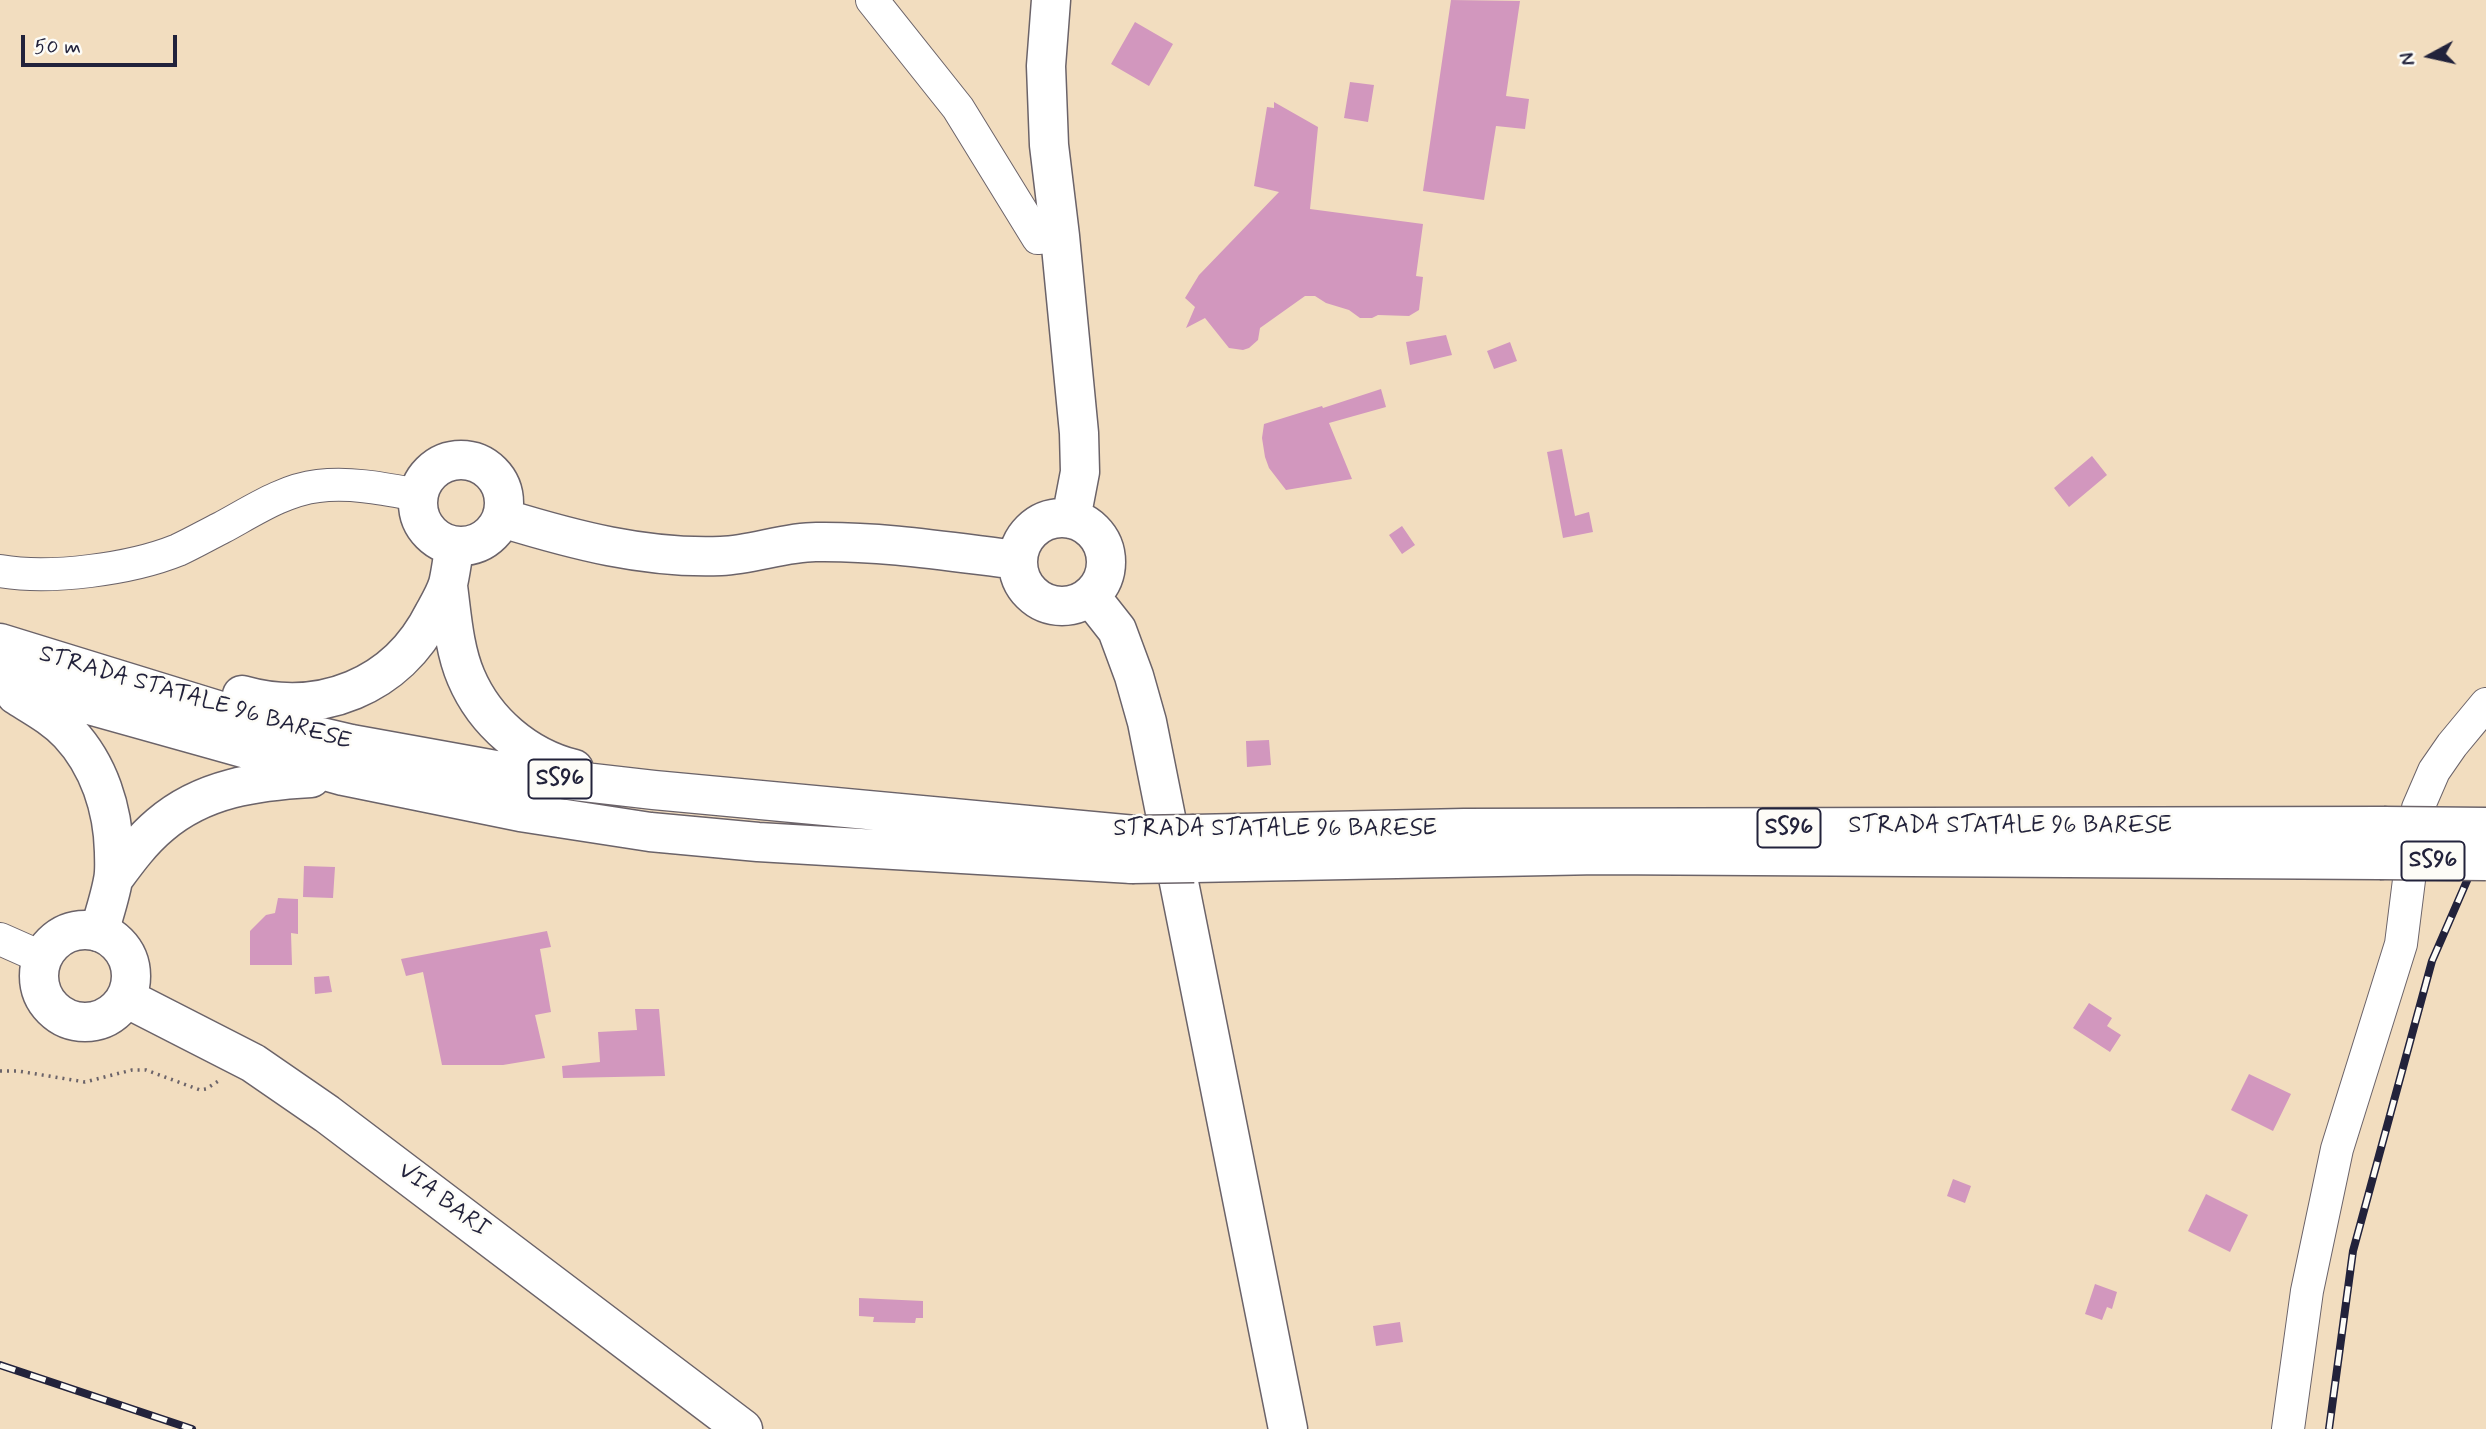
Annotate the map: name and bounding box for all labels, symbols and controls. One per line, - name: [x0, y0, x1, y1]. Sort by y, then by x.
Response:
- scale bar: [24, 21, 180, 65]
- north arrow: [2395, 21, 2465, 91]
- text: 50 m: [34, 33, 81, 61]
- text: N: [2395, 51, 2422, 67]
- street label: STRADA STATALE 96 BARESE: [36, 641, 354, 757]
- road number: SS96: [528, 760, 592, 799]
- road number: SS96: [1758, 808, 1820, 848]
- street label: STRADA STATALE 96 BARESE: [1848, 813, 2172, 841]
- street label: STRADA STATALE 96 BARESE: [1113, 816, 1437, 844]
- road number: SS96: [2402, 842, 2464, 880]
- street label: VIA BARI: [391, 1157, 495, 1245]

